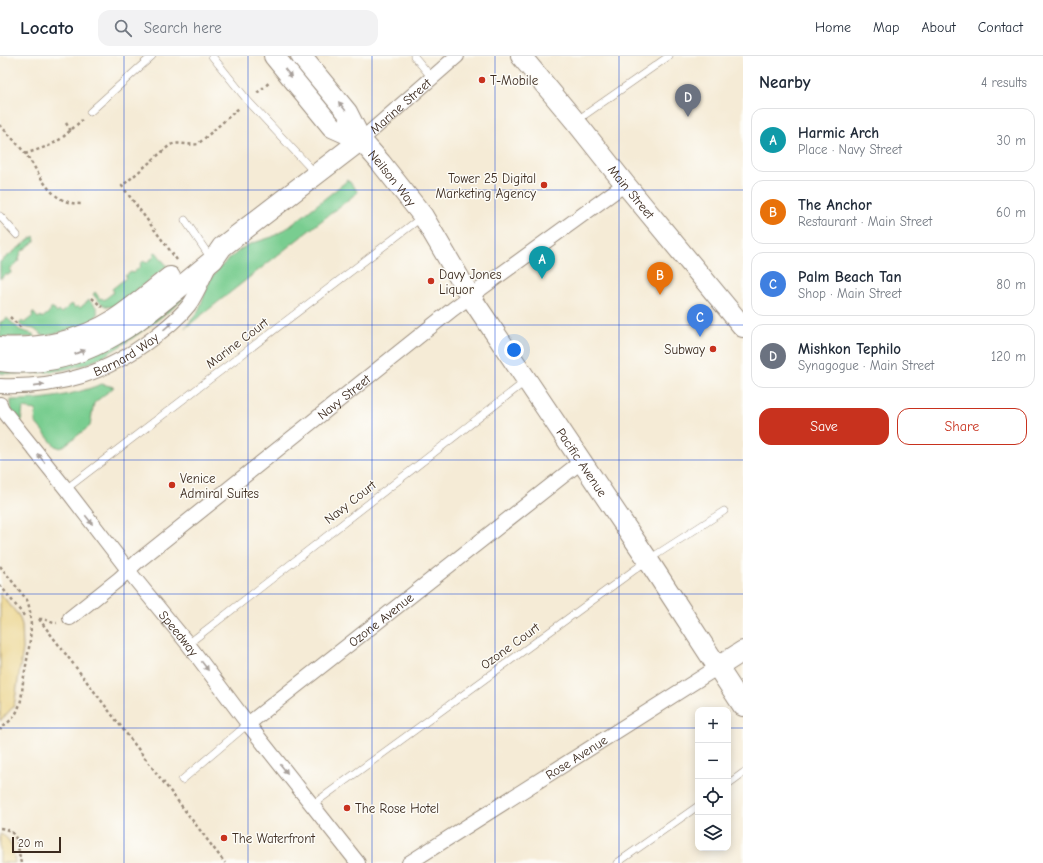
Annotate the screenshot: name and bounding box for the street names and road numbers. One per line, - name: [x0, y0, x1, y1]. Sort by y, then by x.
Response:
- street label: Marine Street: [366, 74, 435, 137]
- street label: Neilson Way: [365, 147, 420, 209]
- street label: Main Street: [605, 162, 659, 222]
- street label: Marine Court: [203, 314, 272, 371]
- street label: Barnard Way: [91, 329, 161, 379]
- street label: Navy Street: [314, 370, 374, 422]
- street label: Pacific Avenue: [554, 425, 611, 500]
- street label: Navy Court: [321, 476, 380, 527]
- street label: Ozone Avenue: [345, 589, 417, 650]
- street label: Speedway: [156, 607, 202, 659]
- street label: Ozone Court: [478, 619, 543, 672]
- street label: Rose Avenue: [543, 732, 610, 782]

